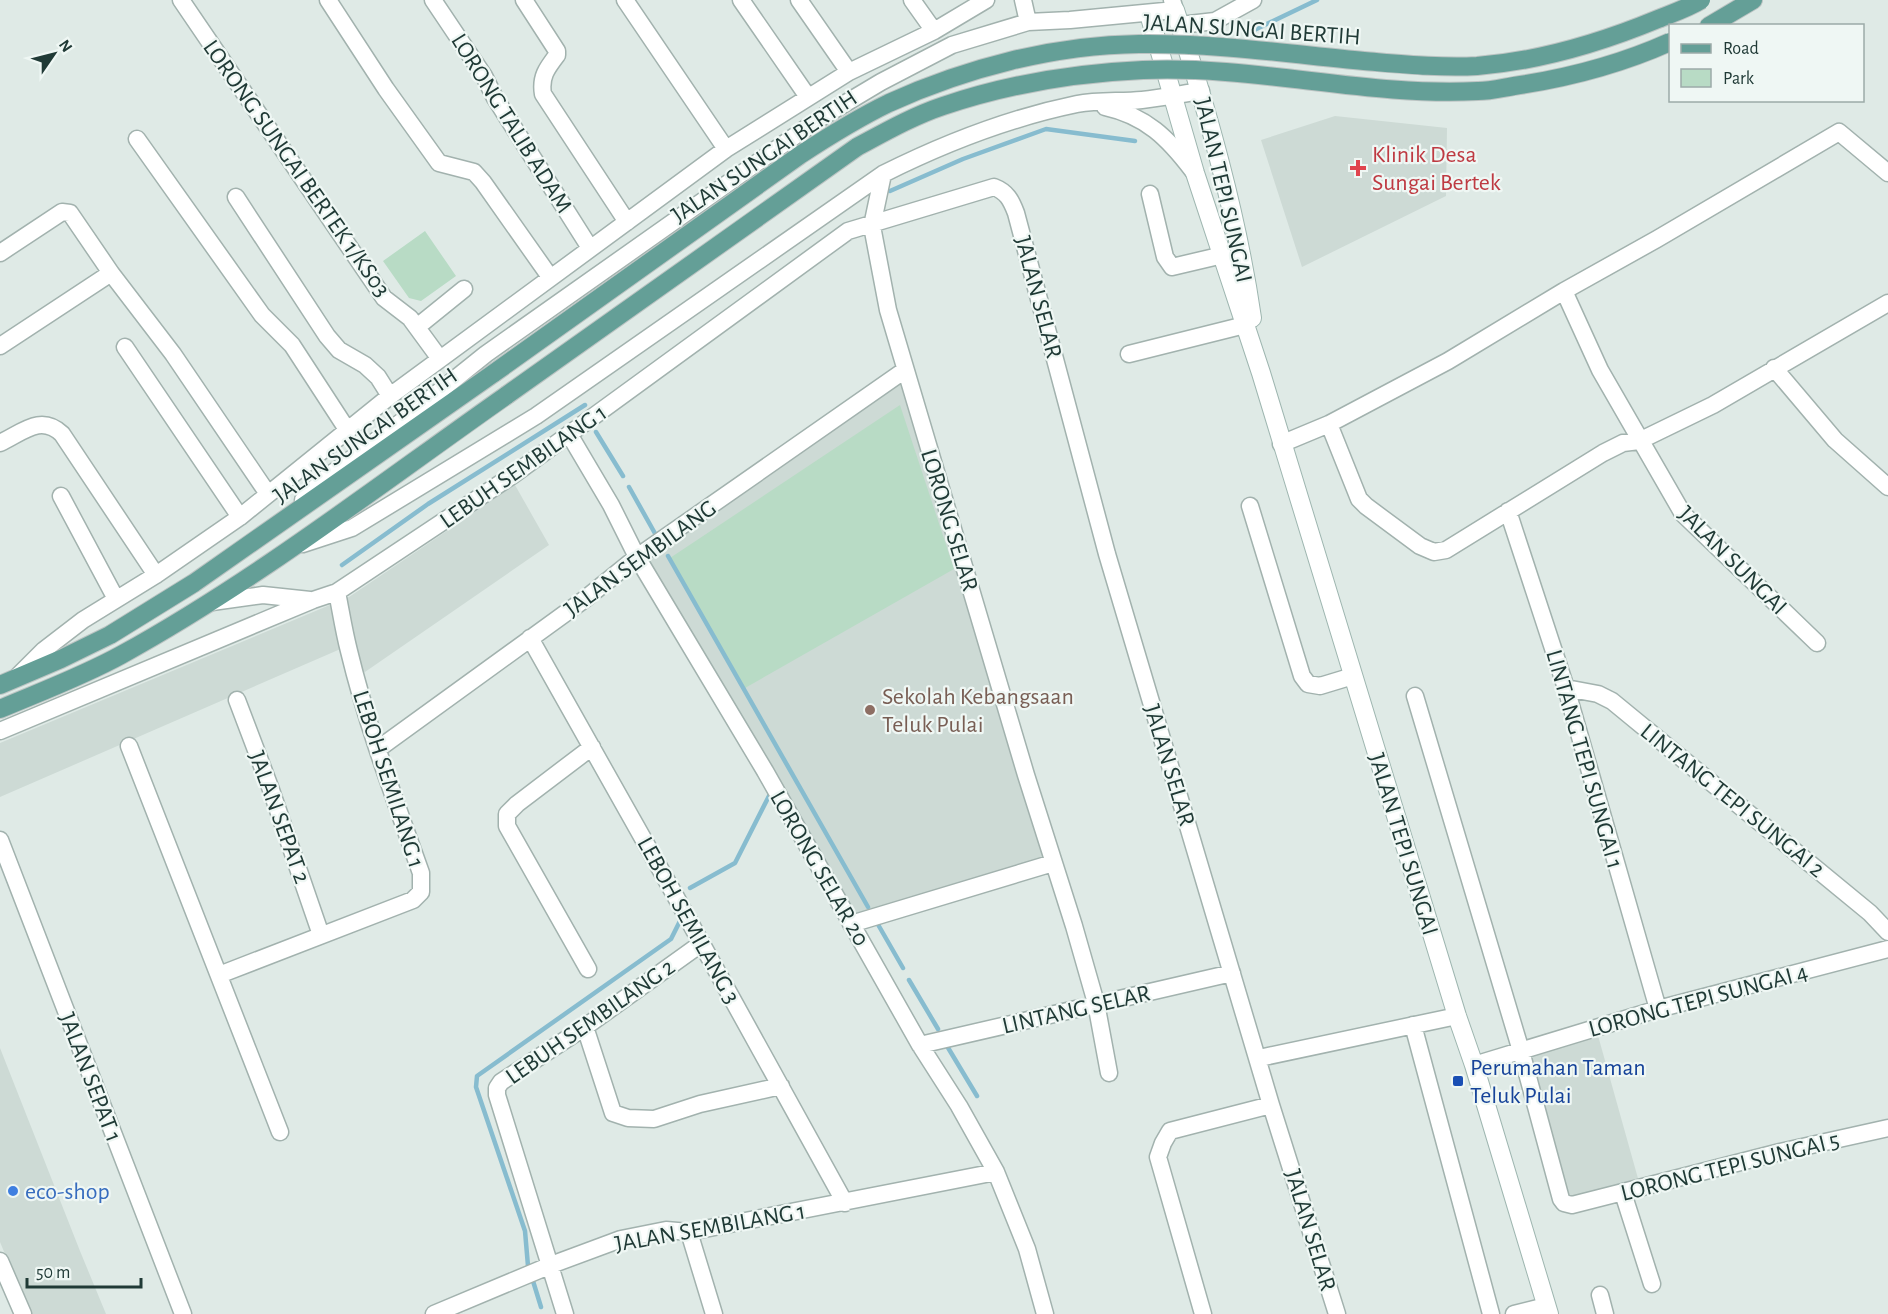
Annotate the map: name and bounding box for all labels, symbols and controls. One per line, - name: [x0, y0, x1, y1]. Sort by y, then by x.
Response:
- street label: JALAN SUNGAI BERTIH: [1142, 10, 1362, 50]
- north arrow: [24, 24, 84, 84]
- legend: [1669, 24, 1864, 102]
- street label: LORONG TALIB ADAM: [446, 30, 576, 217]
- street label: LORONG SUNGAI BERTEK 1/KS03: [198, 36, 394, 301]
- text: N: [56, 37, 75, 55]
- text: Road: [1723, 40, 1759, 58]
- text: Park: [1723, 70, 1755, 88]
- street label: JALAN SUNGAI BERTIH: [667, 86, 862, 228]
- street label: JALAN TEPI SUNGAI: [1190, 96, 1256, 285]
- place label: Klinik Desa Sungai Bertek: [1372, 143, 1501, 195]
- marker: Klinik Desa Sungai Bertek: [1349, 159, 1367, 177]
- street label: JALAN SELAR: [1010, 233, 1066, 361]
- street label: JALAN SUNGAI BERTIH: [269, 363, 462, 508]
- street label: LEBUH SEMBILANG 1: [436, 400, 611, 533]
- street label: LORONG SELAR: [916, 446, 982, 594]
- street label: JALAN SEMBILANG: [560, 496, 721, 622]
- street label: JALAN SUNGAI: [1673, 502, 1791, 620]
- street label: LINTANG TEPI SUNGAI 1: [1541, 647, 1627, 871]
- place label: Sekolah Kebangsaan Teluk Pulai: [882, 685, 1074, 737]
- street label: LEBOH SEMILANG 1: [348, 688, 428, 871]
- street label: JALAN SELAR: [1139, 702, 1199, 829]
- marker: Sekolah Kebangsaan Teluk Pulai: [863, 703, 877, 717]
- street label: LINTANG TEPI SUNGAI 2: [1636, 719, 1829, 882]
- street label: JALAN SEPAT 2: [244, 748, 314, 887]
- street label: JALAN TEPI SUNGAI: [1364, 751, 1442, 938]
- street label: LORONG SELAR 20: [765, 787, 873, 950]
- street label: LEBOH SEMILANG 3: [632, 833, 744, 1008]
- street label: LEBUH SEMBILANG 2: [502, 955, 679, 1089]
- street label: LORONG TEPI SUNGAI 4: [1586, 960, 1810, 1042]
- street label: LINTANG SELAR: [1000, 981, 1153, 1039]
- street label: JALAN SEPAT 1: [54, 1009, 126, 1145]
- place label: Perumahan Taman Teluk Pulai: [1470, 1056, 1646, 1108]
- marker: Perumahan Taman Teluk Pulai: [1451, 1074, 1465, 1088]
- street label: LORONG TEPI SUNGAI 5: [1619, 1128, 1842, 1206]
- street label: JALAN SELAR: [1280, 1167, 1340, 1294]
- place label: eco-shop: [25, 1180, 110, 1204]
- marker: eco-shop: [6, 1184, 20, 1198]
- street label: JALAN SEMBILANG 1: [613, 1199, 807, 1257]
- scale bar: [27, 1251, 141, 1289]
- text: 50 m: [36, 1264, 70, 1282]

